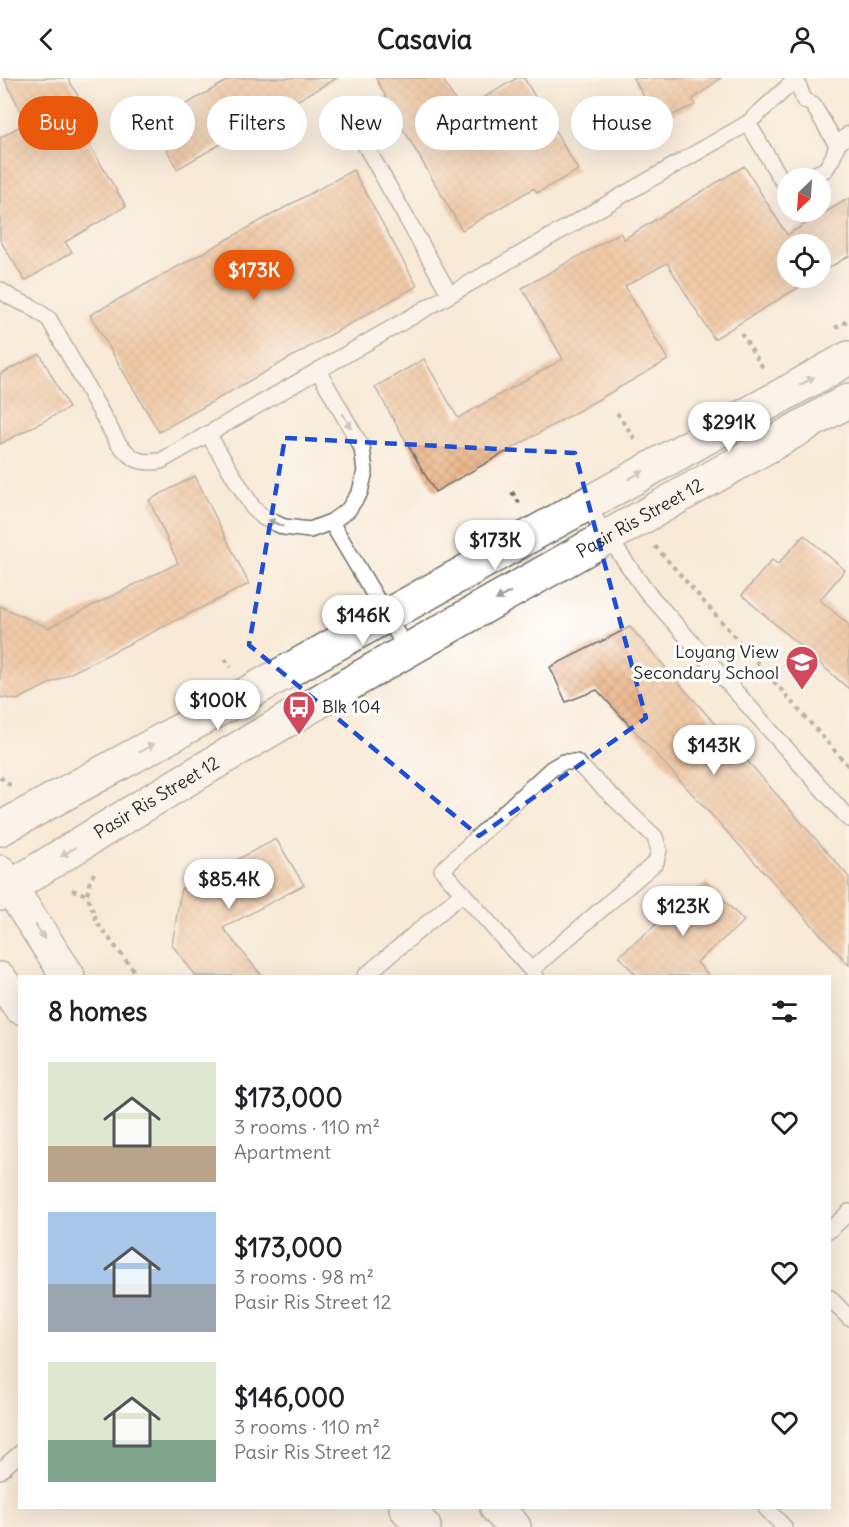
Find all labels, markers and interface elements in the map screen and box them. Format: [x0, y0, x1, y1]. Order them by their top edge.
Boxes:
text: Casavia [377, 22, 472, 56]
icon: back [30, 23, 63, 56]
icon: person [786, 23, 819, 56]
chip: Buy [18, 96, 98, 150]
chip: Rent [110, 96, 195, 150]
chip: Filters [207, 96, 307, 150]
chip: New [319, 96, 403, 150]
chip: Apartment [415, 96, 559, 150]
chip: House [571, 96, 673, 150]
north arrow [777, 168, 831, 222]
map controls [777, 168, 831, 288]
button: locate [777, 234, 831, 288]
pin: $173K [212, 250, 296, 301]
text: $173K [228, 257, 280, 282]
one-way arrow [799, 376, 816, 386]
pin: $291K [687, 402, 771, 453]
text: $291K [702, 409, 756, 434]
one-way arrow [342, 413, 352, 430]
one-way arrow [628, 470, 644, 481]
street label: Pasir Ris Street 12 [572, 473, 707, 563]
one-way arrow [266, 518, 284, 528]
pin: $173K [453, 520, 537, 571]
text: $173K [469, 527, 521, 552]
one-way arrow [495, 591, 511, 602]
pin: $146K [321, 595, 405, 646]
text: $146K [336, 602, 390, 627]
place label: Loyang View Secondary School [633, 640, 779, 684]
school or university icon: Loyang View Secondary School [784, 644, 820, 691]
pin: $100K [176, 680, 260, 731]
text: $100K [189, 687, 247, 712]
bus stop icon: Blk 104 [281, 689, 317, 736]
place label: Blk 104 [322, 695, 381, 718]
pin: $143K [672, 725, 756, 776]
text: $143K [687, 732, 741, 757]
one-way arrow [139, 743, 156, 753]
street label: Pasir Ris Street 12 [90, 751, 223, 844]
one-way arrow [60, 846, 76, 857]
pin: $85.4K [180, 859, 278, 910]
text: $85.4K [198, 866, 260, 891]
pin: $123K [641, 886, 725, 937]
text: $123K [656, 893, 710, 918]
one-way arrow [34, 924, 45, 940]
text: 8 homes [48, 995, 147, 1028]
icon: filters [768, 995, 801, 1028]
text: $173,000 [234, 1081, 343, 1114]
icon: home [96, 1086, 168, 1158]
icon: heart [768, 1106, 801, 1139]
text: 3 rooms · 110 m² [234, 1114, 380, 1139]
text: Apartment [234, 1139, 331, 1164]
text: $173,000 [234, 1231, 343, 1264]
icon: home [96, 1236, 168, 1308]
icon: heart [768, 1256, 801, 1289]
text: 3 rooms · 98 m² [234, 1264, 374, 1289]
text: Pasir Ris Street 12 [234, 1289, 392, 1314]
text: $146,000 [234, 1381, 345, 1414]
icon: home [96, 1386, 168, 1458]
icon: heart [768, 1406, 801, 1439]
text: 3 rooms · 110 m² [234, 1414, 380, 1439]
text: Pasir Ris Street 12 [234, 1439, 392, 1464]

